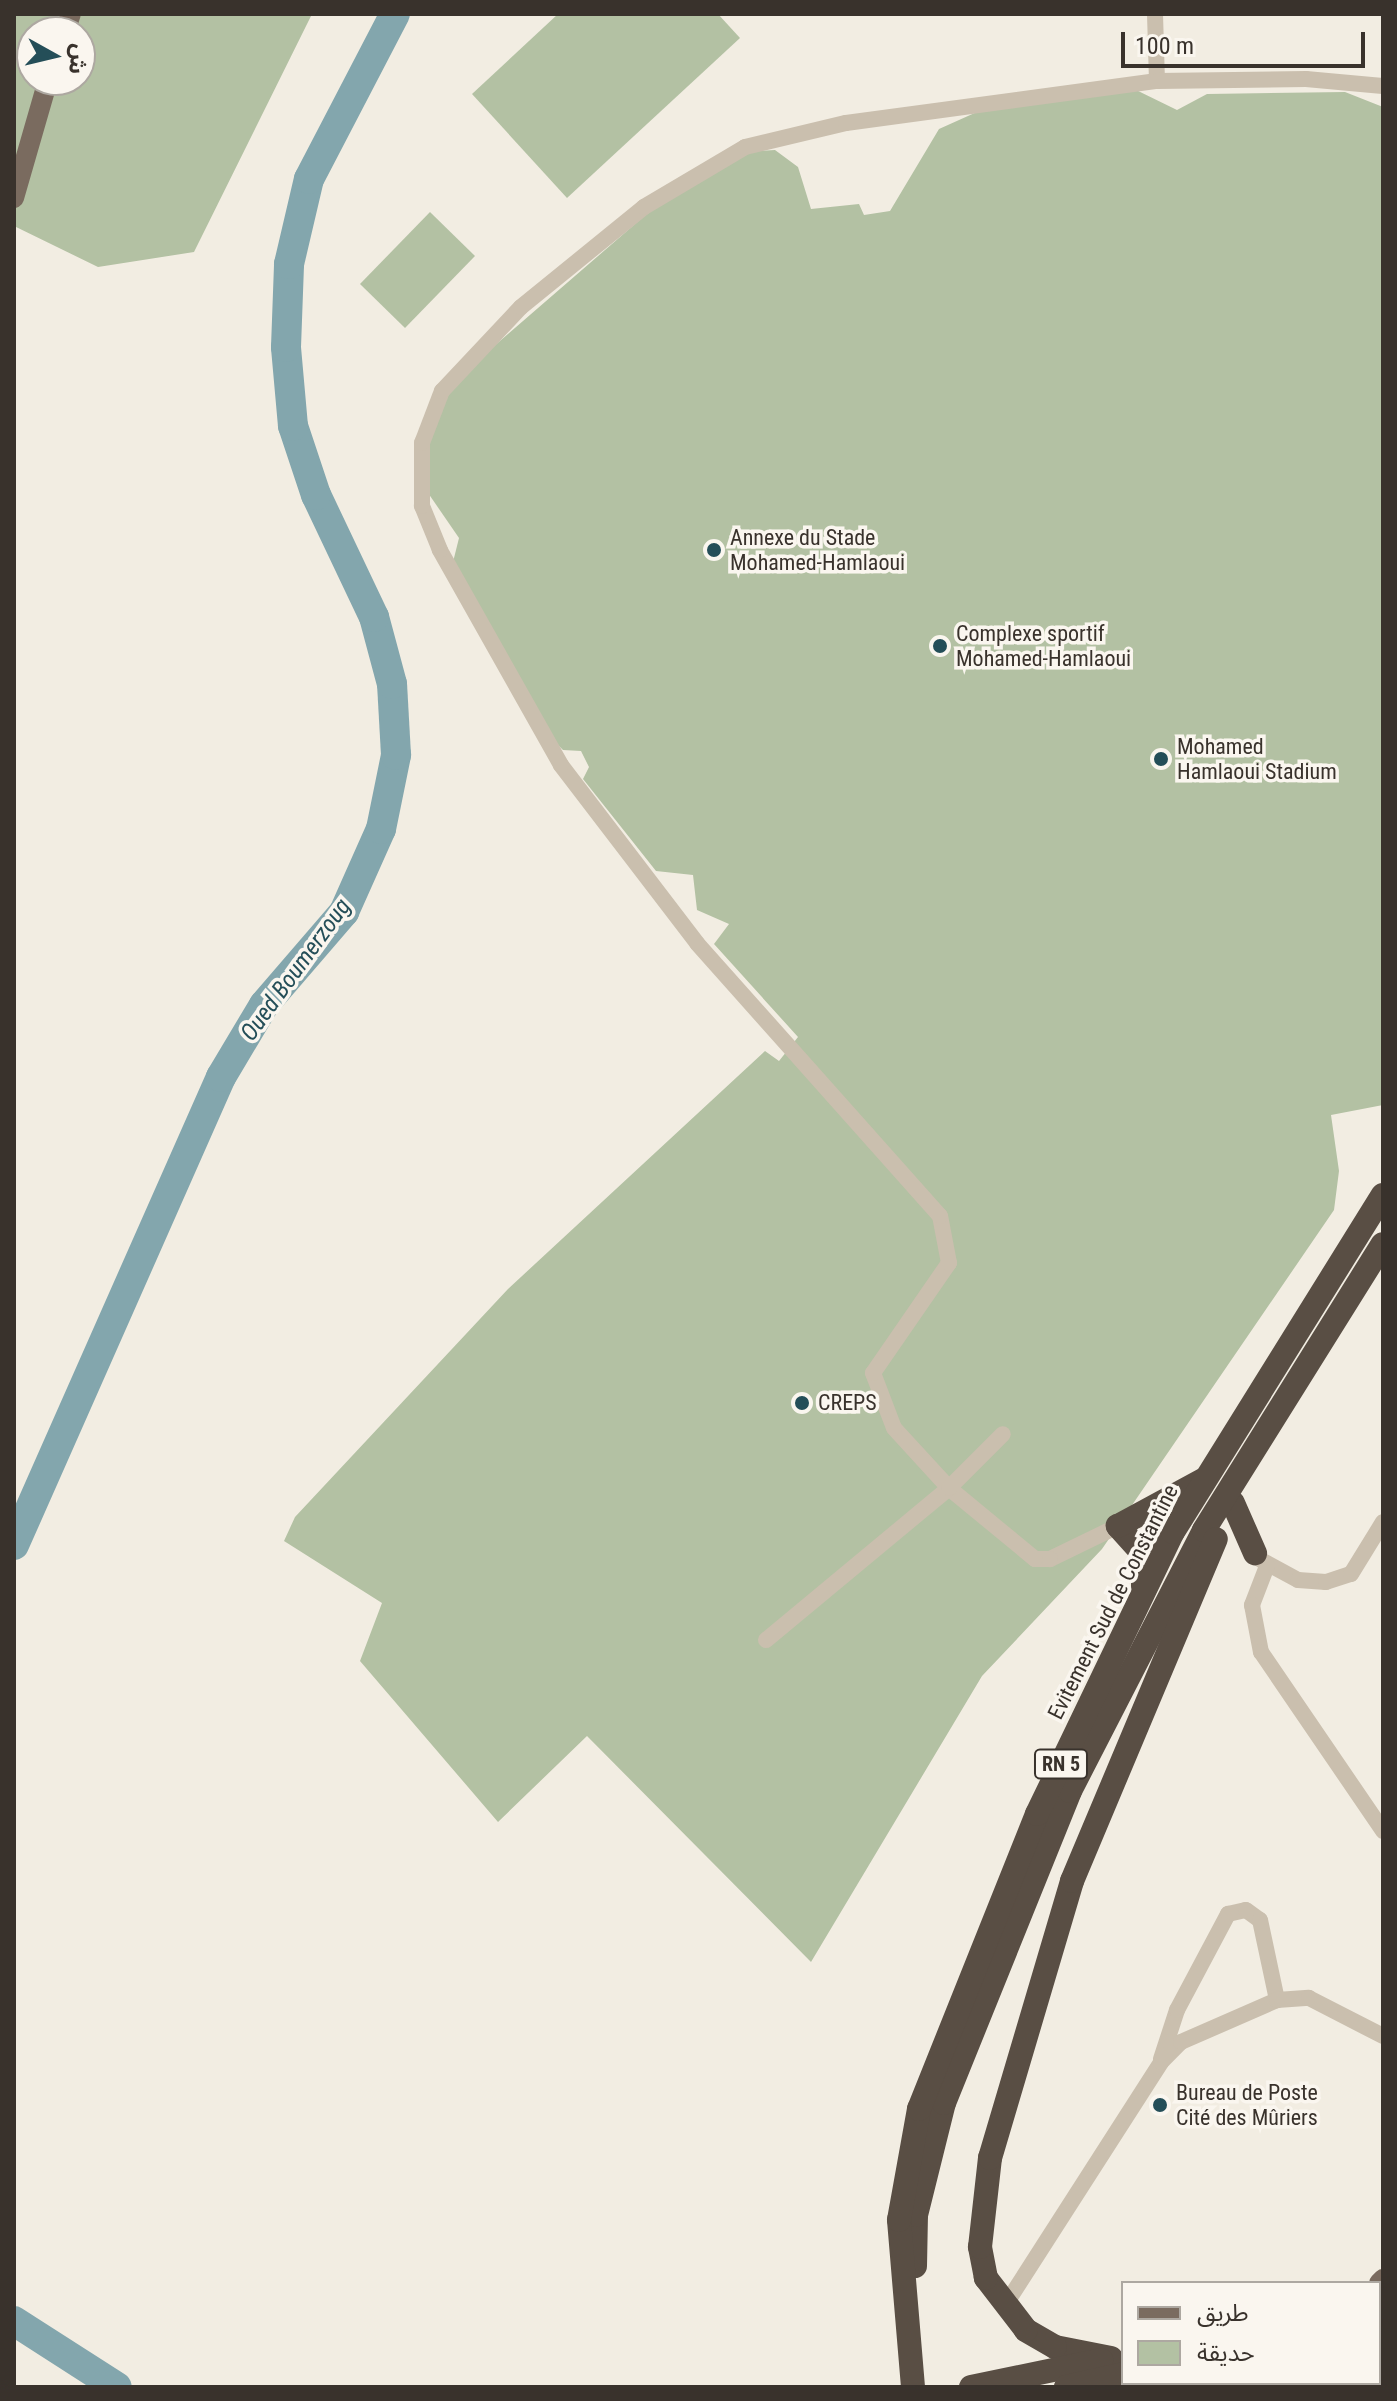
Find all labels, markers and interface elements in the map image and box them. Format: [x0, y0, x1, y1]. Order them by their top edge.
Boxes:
north arrow [16, 16, 96, 96]
scale bar [1125, 16, 1369, 66]
text: 100 m [1135, 32, 1194, 60]
text: ش [64, 42, 93, 76]
place label: Annexe du Stade Mohamed-Hamlaoui [730, 524, 905, 576]
marker: Annexe du Stade Mohamed-Hamlaoui [705, 541, 723, 559]
place label: Complexe sportif Mohamed-Hamlaoui [956, 620, 1131, 672]
marker: Complexe sportif Mohamed-Hamlaoui [931, 637, 949, 655]
place label: Mohamed Hamlaoui Stadium [1177, 733, 1337, 784]
marker: Mohamed Hamlaoui Stadium [1152, 750, 1170, 768]
water label: Oued Boumerzoug [235, 893, 357, 1047]
place label: CREPS [818, 1390, 877, 1416]
marker: CREPS [793, 1394, 811, 1412]
street label: Evitement Sud de Constantine [1042, 1480, 1184, 1724]
road number: RN 5 [1033, 1748, 1089, 1780]
place label: Bureau de Poste Cité des Mûriers [1176, 2079, 1318, 2130]
marker: Bureau de Poste Cité des Mûriers [1151, 2096, 1169, 2114]
legend [1121, 2281, 1381, 2385]
text: طريق [1197, 2299, 1249, 2327]
text: حديقة [1197, 2339, 1255, 2367]

